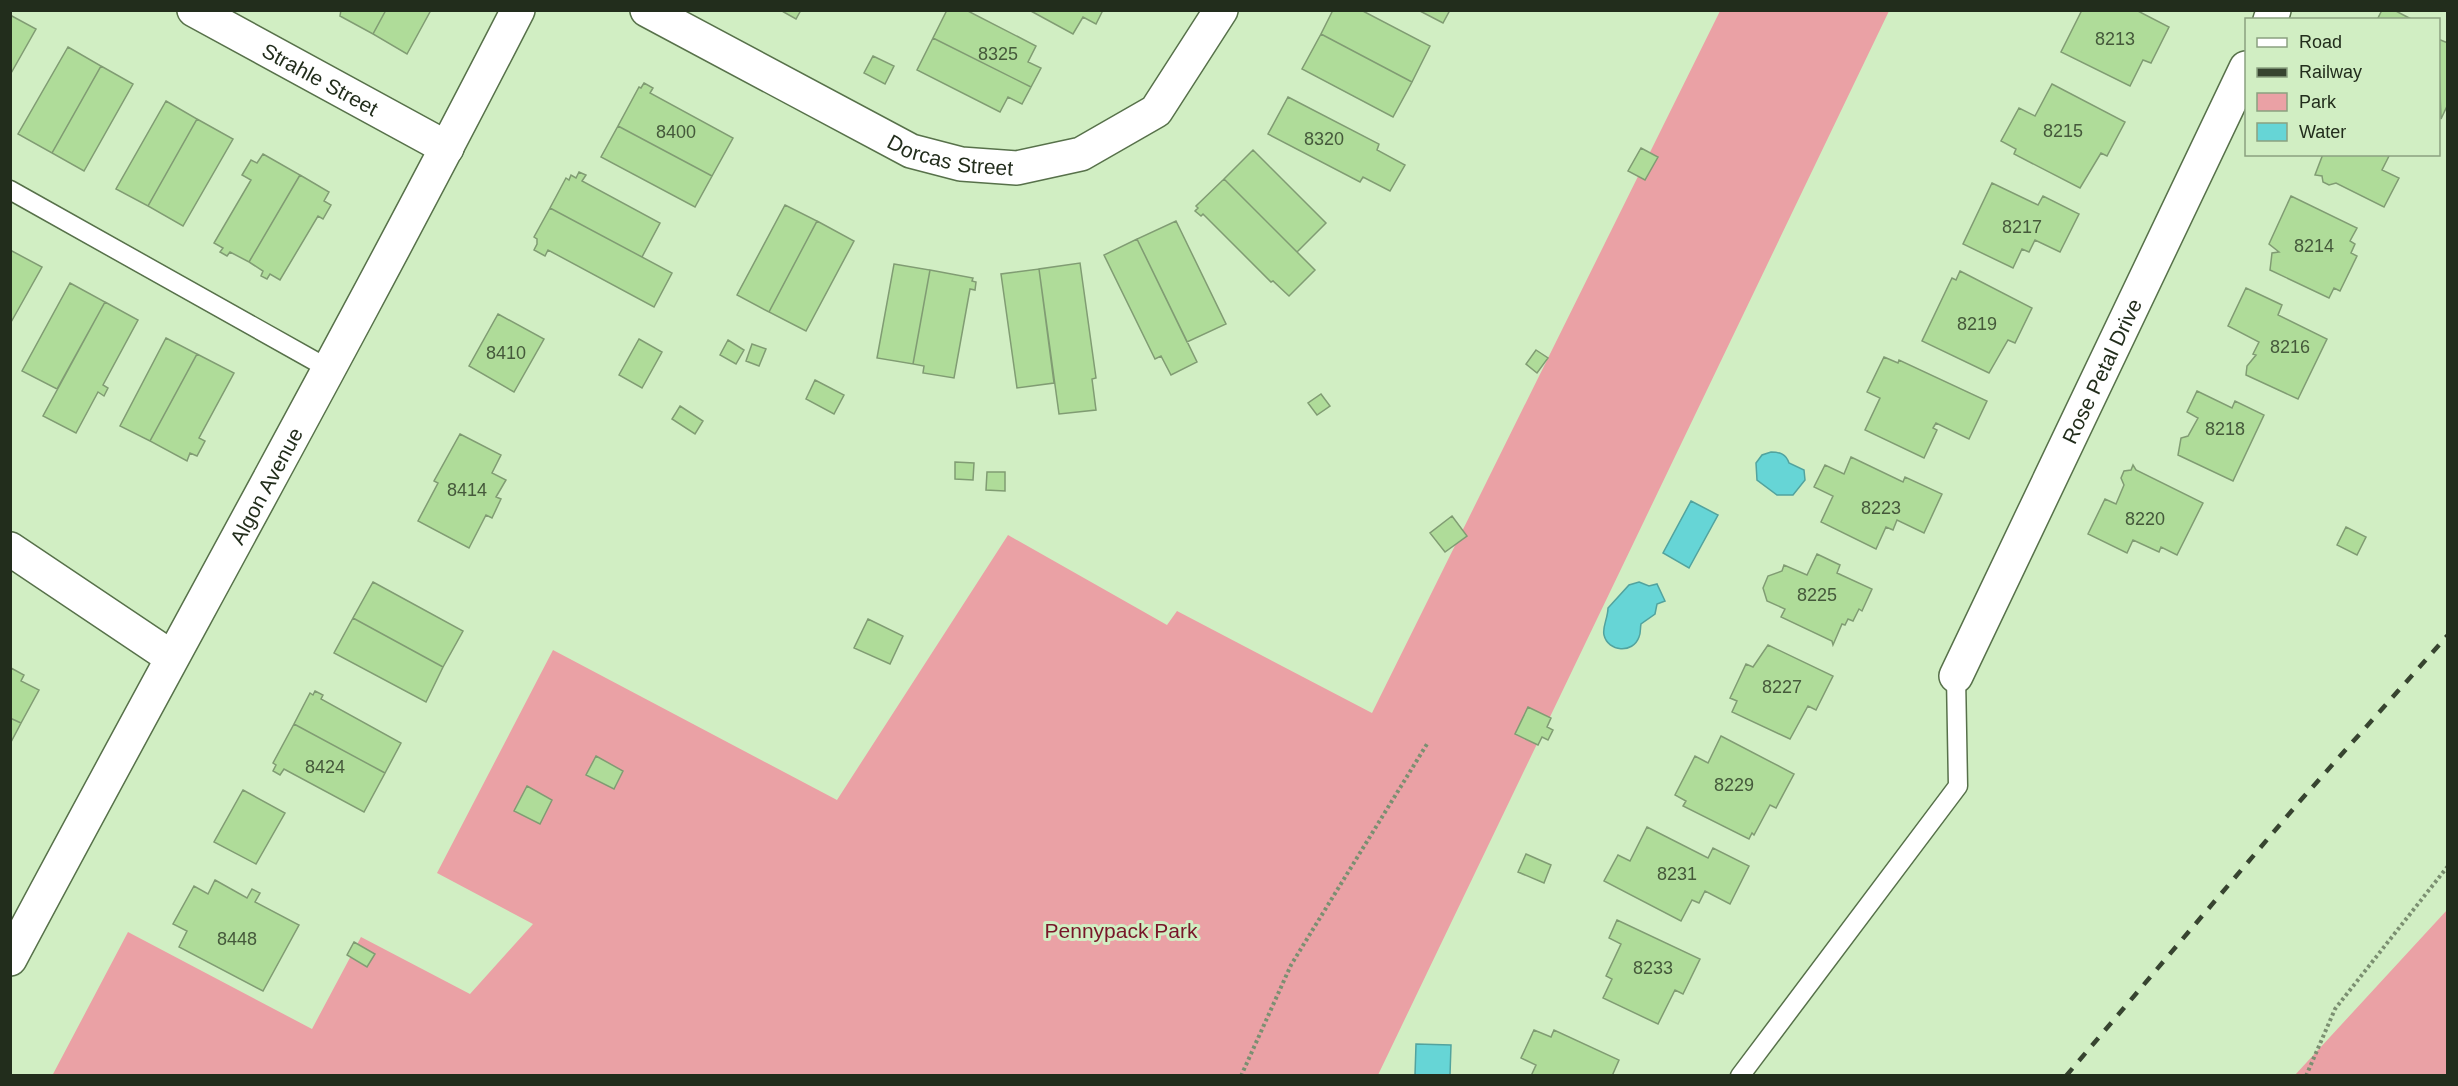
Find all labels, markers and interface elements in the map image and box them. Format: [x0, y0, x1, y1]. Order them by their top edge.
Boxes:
legend [2245, 18, 2440, 156]
house number: 8213 [2095, 29, 2135, 49]
text: Road [2299, 32, 2342, 52]
street label: Strahle Street [258, 38, 382, 120]
house number: 8325 [978, 44, 1018, 64]
text: Railway [2299, 62, 2362, 82]
text: Park [2299, 92, 2337, 112]
house number: 8215 [2043, 121, 2083, 141]
house number: 8400 [656, 122, 696, 142]
text: Water [2299, 122, 2346, 142]
street label: Dorcas Street [884, 129, 1014, 179]
house number: 8320 [1304, 129, 1344, 149]
house number: 8217 [2002, 217, 2042, 237]
house number: 8214 [2294, 236, 2334, 256]
street label: Rose Petal Drive [2057, 295, 2146, 447]
house number: 8219 [1957, 314, 1997, 334]
house number: 8216 [2270, 337, 2310, 357]
house number: 8410 [486, 343, 526, 363]
house number: 8218 [2205, 419, 2245, 439]
street label: Algon Avenue [225, 423, 307, 548]
house number: 8414 [447, 480, 487, 500]
house number: 8223 [1861, 498, 1901, 518]
house number: 8220 [2125, 509, 2165, 529]
house number: 8225 [1797, 585, 1837, 605]
house number: 8227 [1762, 677, 1802, 697]
house number: 8424 [305, 757, 345, 777]
house number: 8229 [1714, 775, 1754, 795]
house number: 8231 [1657, 864, 1697, 884]
park label: Pennypack Park [1045, 919, 1198, 942]
house number: 8448 [217, 929, 257, 949]
house number: 8233 [1633, 958, 1673, 978]

